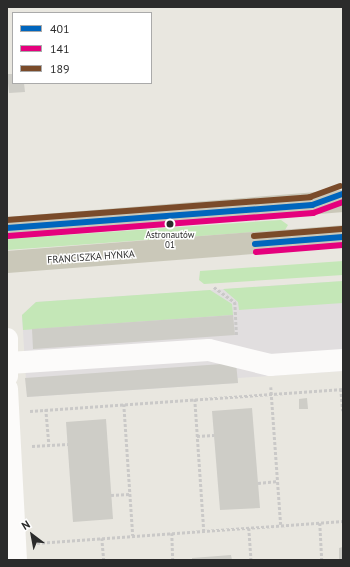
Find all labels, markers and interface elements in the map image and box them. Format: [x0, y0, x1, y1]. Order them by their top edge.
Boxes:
legend [12, 12, 152, 84]
text: 401 [50, 21, 70, 36]
text: 141 [50, 41, 70, 56]
text: 189 [50, 61, 70, 76]
marker: Astronautów 01 [165, 219, 175, 229]
place label: Astronautów 01 [146, 230, 194, 251]
street label: FRANCISZKA HYNKA [47, 248, 135, 266]
north arrow [12, 515, 52, 555]
text: N [19, 517, 32, 533]

